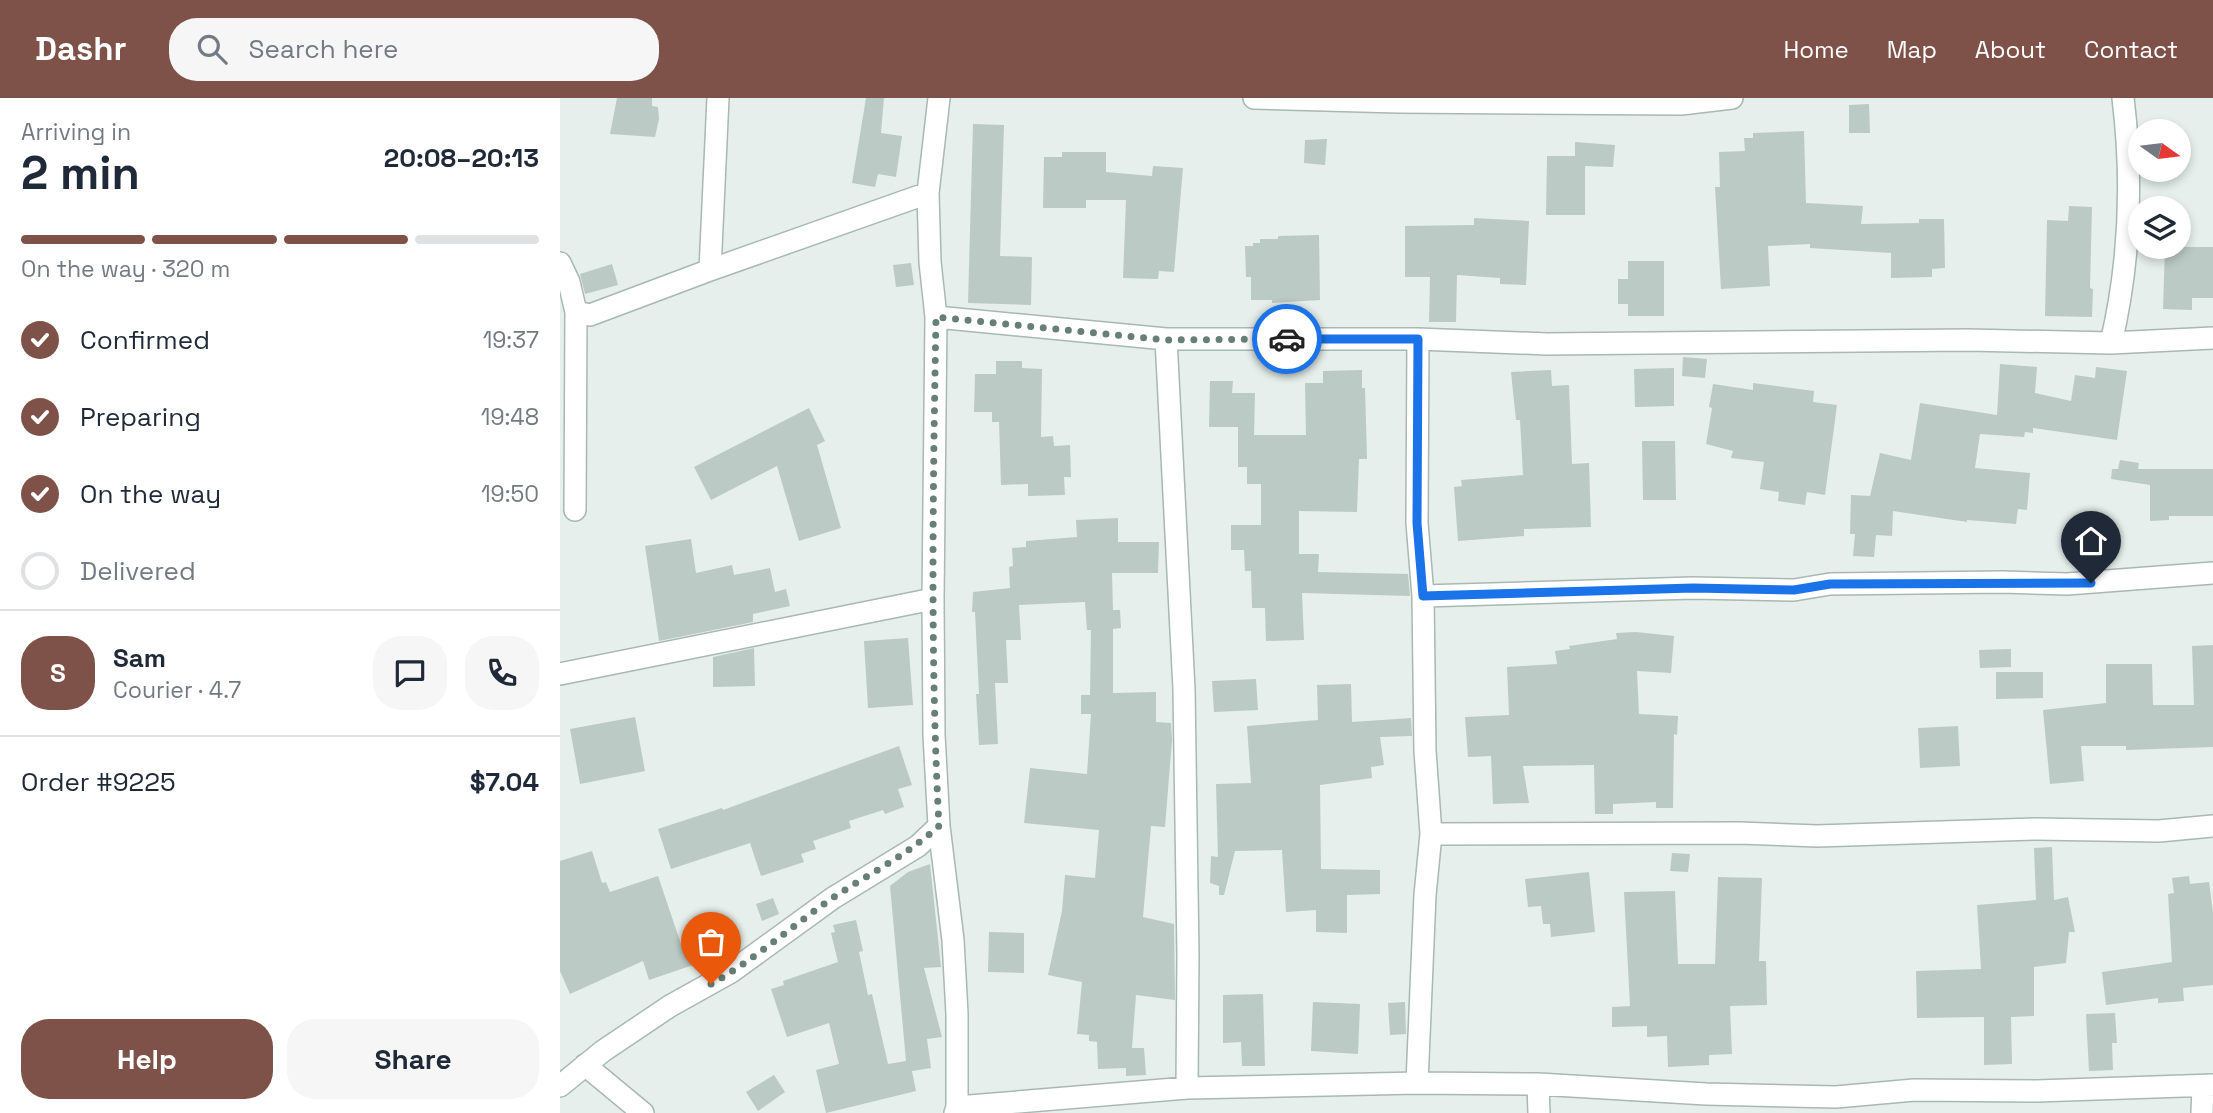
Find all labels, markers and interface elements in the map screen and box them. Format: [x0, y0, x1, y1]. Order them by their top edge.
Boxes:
search box [169, 18, 659, 81]
text: Dashr [35, 28, 127, 70]
icon: search [193, 30, 231, 68]
text: Search here [249, 32, 398, 66]
text: Home [1783, 34, 1849, 65]
text: Map [1887, 34, 1937, 65]
text: About [1975, 34, 2046, 65]
text: Contact [2084, 34, 2178, 65]
text: Arriving in [21, 117, 131, 147]
north arrow [2128, 119, 2191, 182]
map controls [2128, 119, 2191, 259]
text: 20:08–20:13 [384, 141, 539, 175]
text: 2 min [21, 144, 140, 202]
button: layers [2128, 196, 2191, 259]
text: On the way · 320 m [21, 254, 230, 284]
courier [1252, 304, 1322, 374]
icon: car [1268, 320, 1306, 358]
icon: check [21, 321, 59, 359]
text: Confirmed [80, 323, 210, 357]
text: 19:37 [483, 325, 539, 355]
icon: check [21, 398, 59, 436]
text: Preparing [80, 400, 201, 434]
text: 19:48 [481, 402, 539, 432]
icon: check [21, 475, 59, 513]
text: On the way [80, 477, 221, 511]
text: 19:50 [481, 479, 539, 509]
pin [2061, 511, 2121, 583]
icon: home [2072, 522, 2110, 560]
text: Delivered [80, 554, 196, 588]
button: chat [373, 636, 447, 710]
button: phone [465, 636, 539, 710]
text: Sam [113, 641, 166, 675]
text: S [50, 656, 66, 690]
text: Courier · 4.7 [113, 675, 241, 705]
text: Order #9225 [21, 765, 176, 799]
text: $7.04 [470, 765, 539, 799]
pin [681, 912, 741, 984]
icon: bag [692, 923, 730, 961]
button: Help [21, 1019, 273, 1099]
button: Share [287, 1019, 539, 1099]

